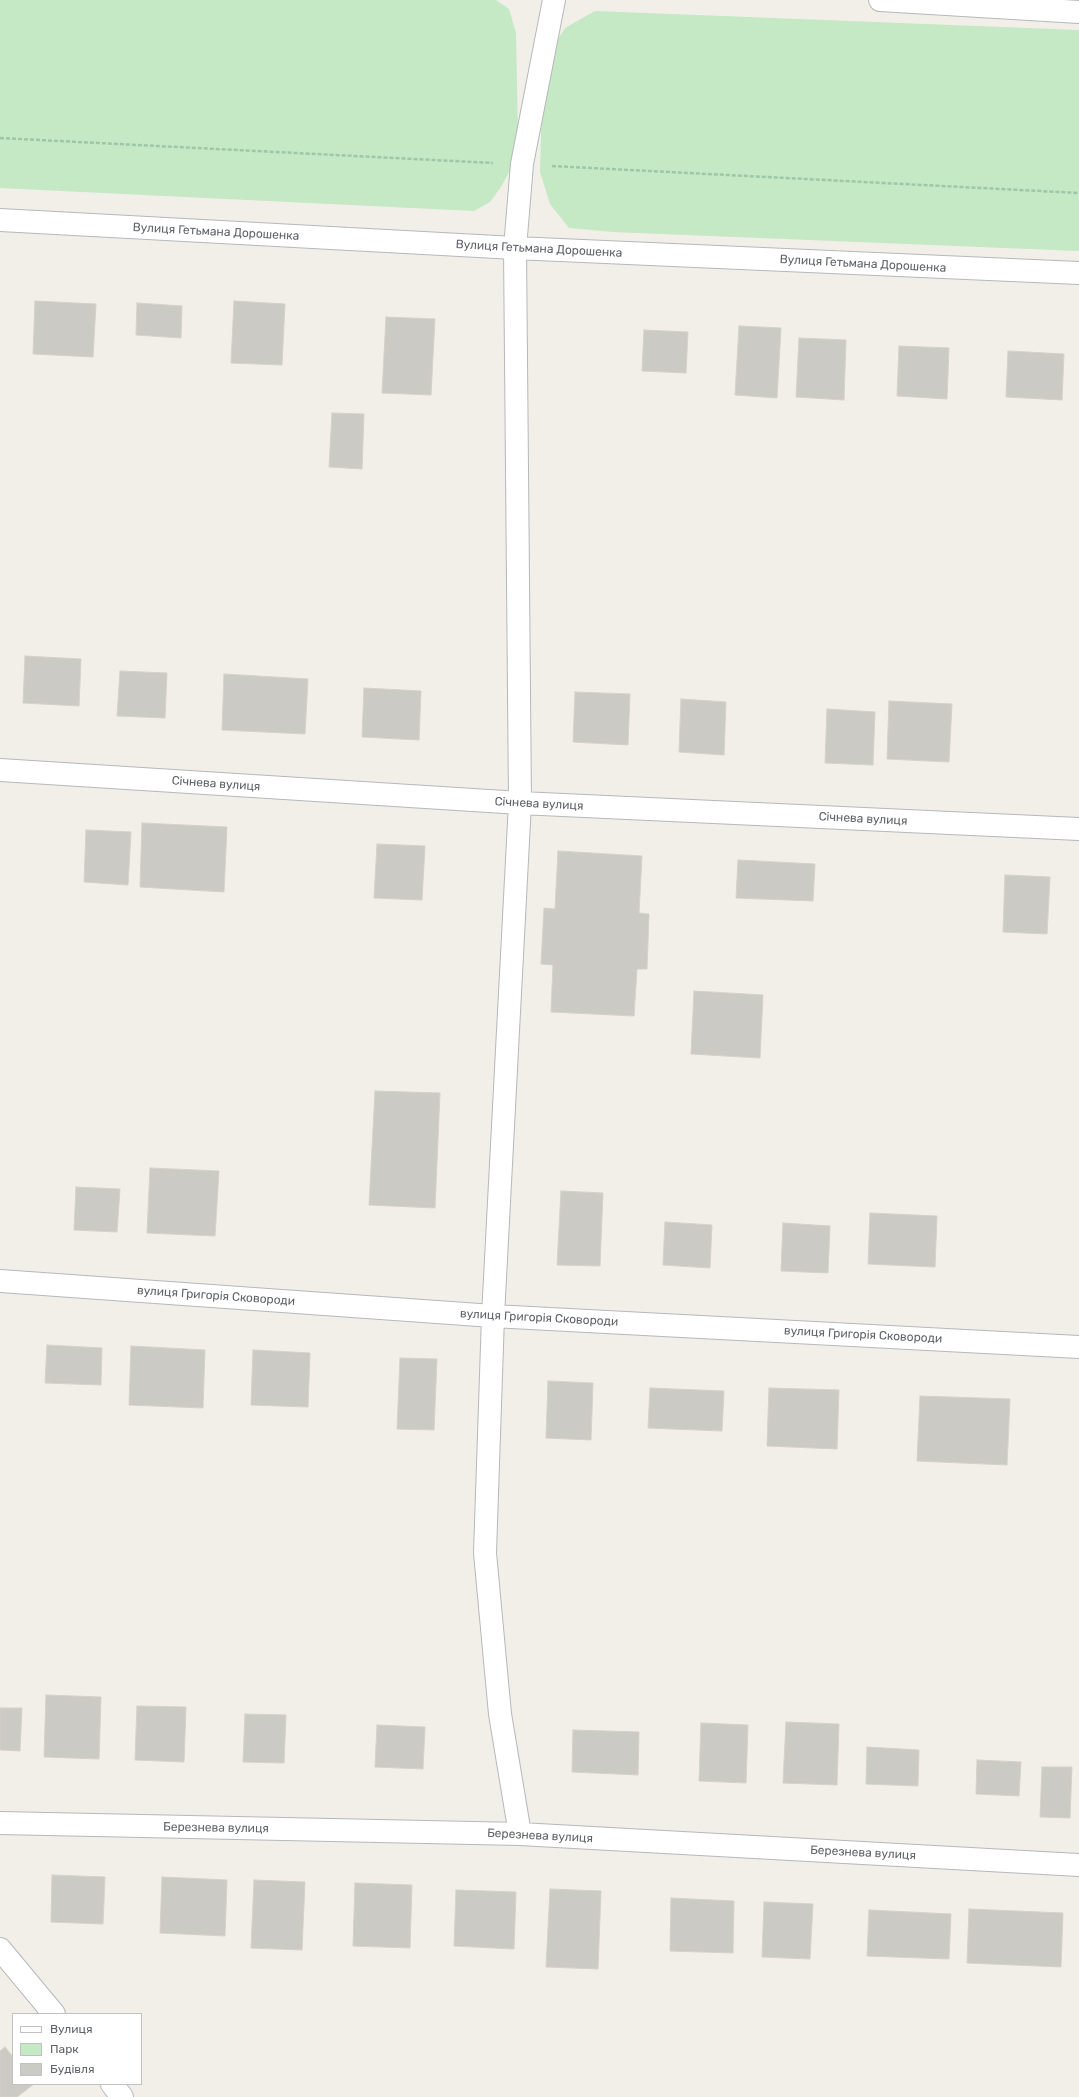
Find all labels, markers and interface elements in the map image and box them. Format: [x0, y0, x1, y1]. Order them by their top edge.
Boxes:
street label: Вулиця Гетьмана Дорошенка [132, 220, 300, 244]
street label: Вулиця Гетьмана Дорошенка [455, 237, 623, 261]
street label: Вулиця Гетьмана Дорошенка [779, 252, 947, 276]
street label: Січнева вулиця [171, 774, 261, 794]
street label: Січнева вулиця [494, 794, 584, 814]
street label: Січнева вулиця [818, 809, 908, 829]
street label: вулиця Григорія Сковороди [136, 1283, 296, 1309]
street label: вулиця Григорія Сковороди [459, 1307, 619, 1329]
street label: вулиця Григорія Сковороди [783, 1324, 943, 1346]
street label: Березнева вулиця [163, 1820, 269, 1836]
street label: Березнева вулиця [487, 1826, 593, 1846]
street label: Березнева вулиця [810, 1843, 916, 1863]
legend [12, 2013, 142, 2085]
text: Вулиця [50, 2022, 92, 2036]
text: Парк [50, 2042, 79, 2056]
text: Будівля [50, 2062, 95, 2076]

